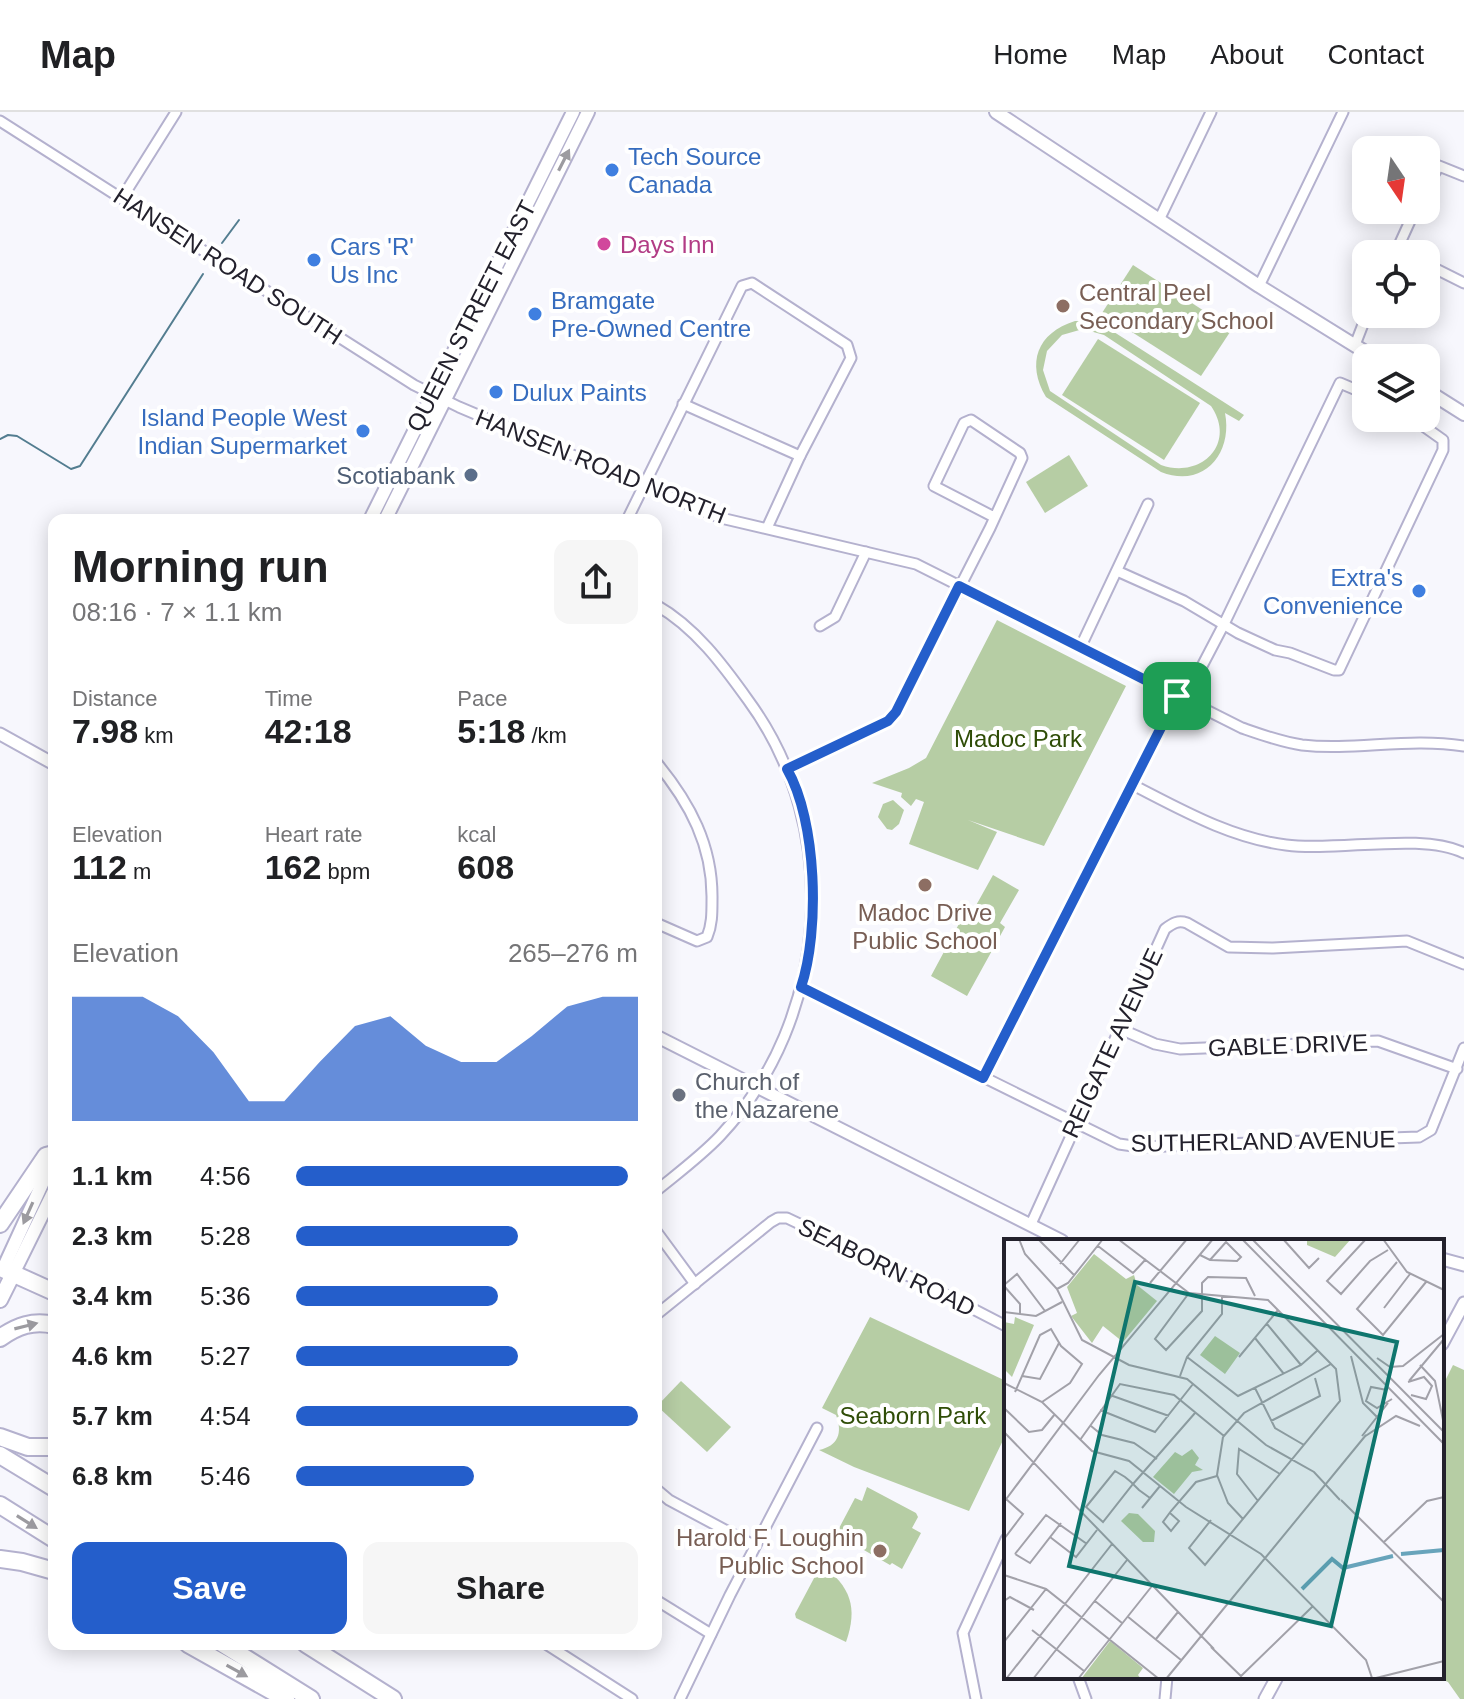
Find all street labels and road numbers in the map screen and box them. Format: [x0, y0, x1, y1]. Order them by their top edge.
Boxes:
street label: HANSEN ROAD SOUTH [109, 182, 347, 350]
street label: QUEEN STREET EAST [401, 196, 541, 436]
street label: HANSEN ROAD NORTH [472, 403, 730, 529]
street label: REIGATE AVENUE [1056, 944, 1168, 1142]
street label: GABLE DRIVE [1208, 1029, 1368, 1061]
street label: SUTHERLAND AVENUE [1130, 1125, 1396, 1157]
street label: SEABORN ROAD [794, 1212, 980, 1322]

